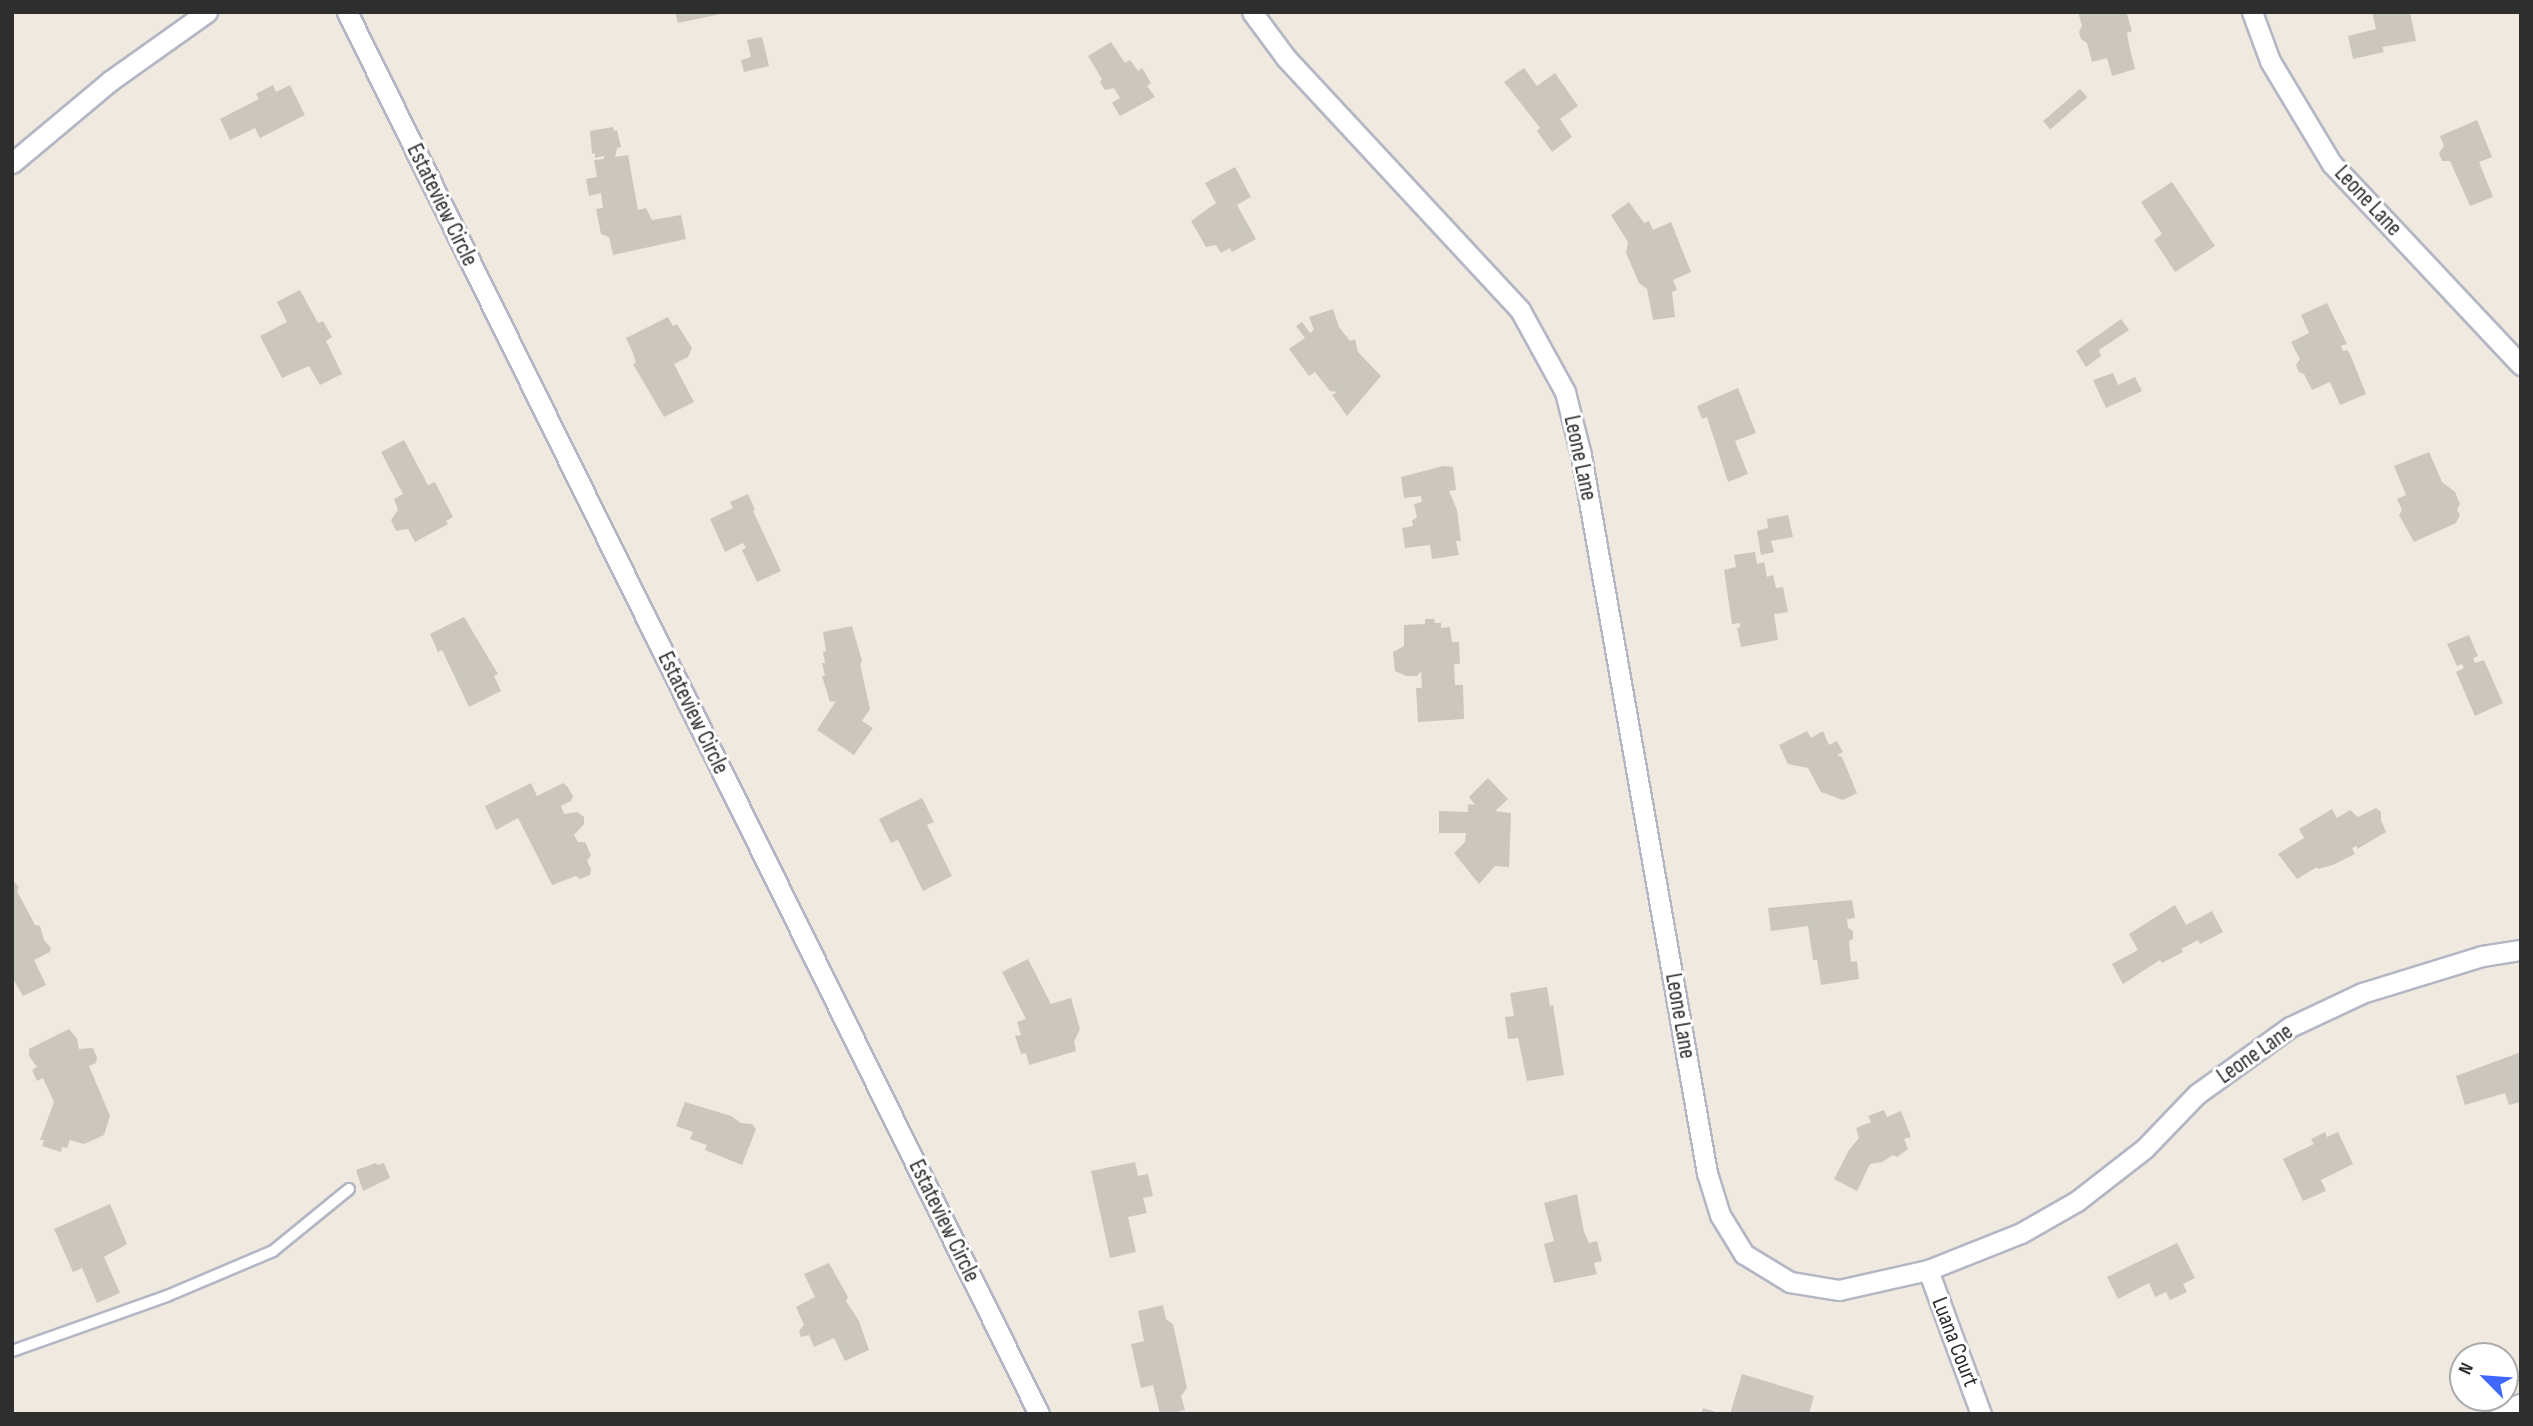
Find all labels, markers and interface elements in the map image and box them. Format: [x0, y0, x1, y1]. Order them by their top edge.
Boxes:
street label: Estateview Circle [401, 139, 483, 271]
street label: Leone Lane [2328, 160, 2408, 242]
street label: Leone Lane [1558, 413, 1602, 503]
street label: Estateview Circle [652, 647, 734, 779]
street label: Leone Lane [1659, 971, 1701, 1061]
street label: Leone Lane [2212, 1018, 2298, 1090]
street label: Estateview Circle [903, 1155, 985, 1287]
street label: Luana Court [1925, 1293, 1985, 1391]
north arrow [2449, 1342, 2519, 1412]
text: N [2454, 1359, 2479, 1378]

